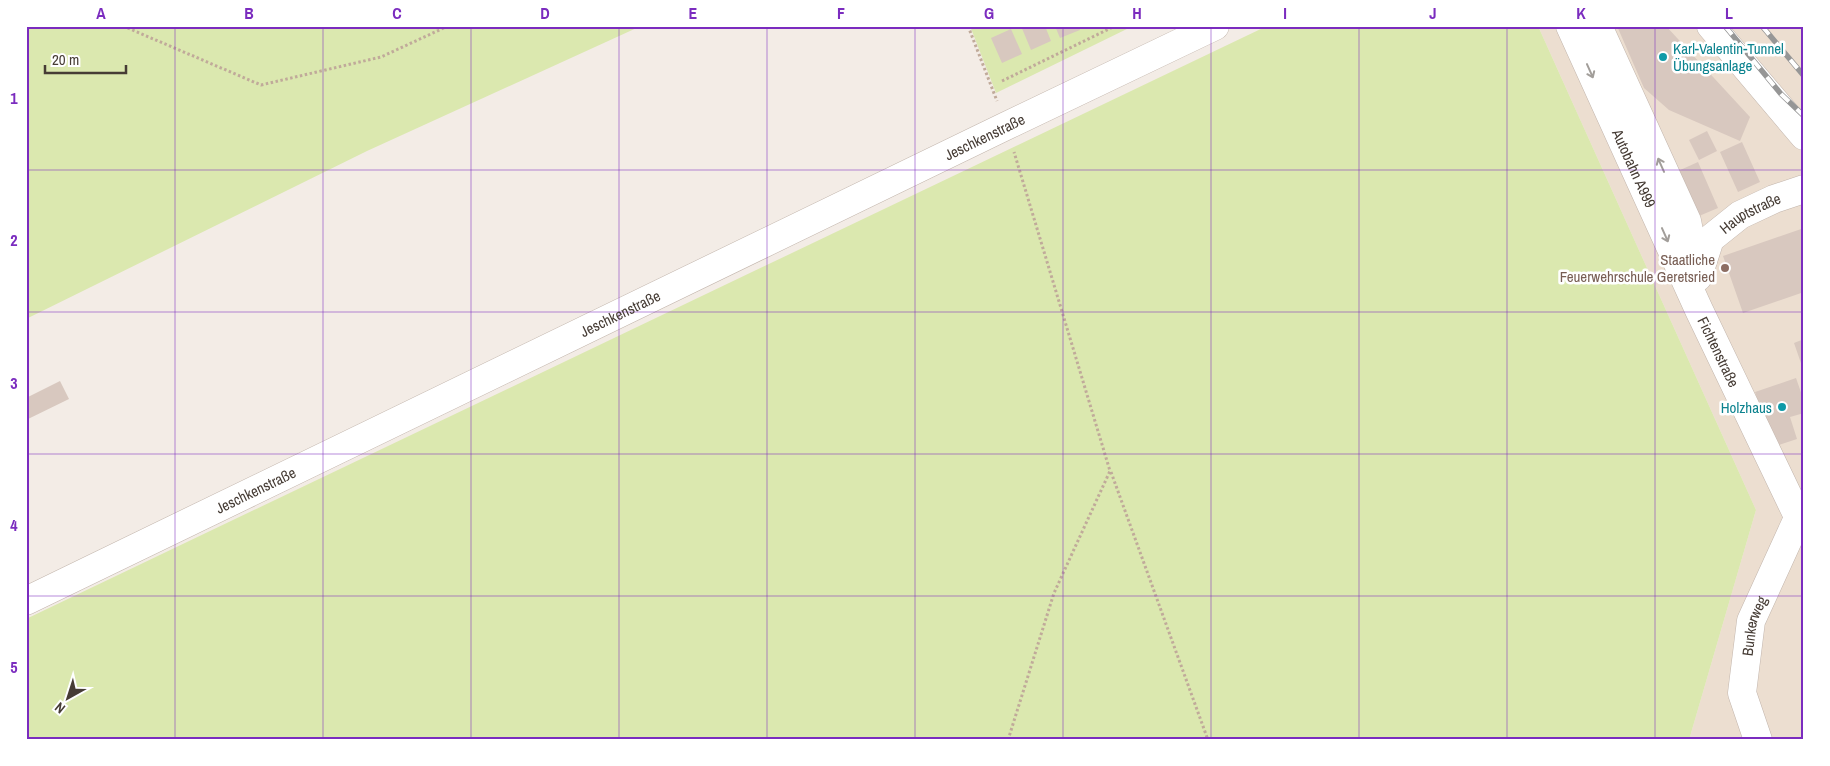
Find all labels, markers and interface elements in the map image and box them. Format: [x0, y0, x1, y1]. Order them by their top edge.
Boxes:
text: A [96, 2, 106, 24]
text: B [244, 2, 254, 24]
text: C [392, 2, 402, 24]
text: D [540, 2, 550, 24]
text: E [689, 2, 698, 24]
text: F [837, 2, 845, 24]
text: G [984, 2, 994, 24]
text: H [1132, 2, 1142, 24]
text: I [1283, 2, 1287, 24]
text: J [1429, 2, 1437, 24]
text: K [1576, 2, 1586, 24]
text: L [1725, 2, 1733, 24]
place label: Karl-Valentin-Tunnel Übungsanlage [1673, 38, 1784, 76]
scale bar [45, 42, 126, 74]
text: 20 m [52, 49, 79, 70]
marker: Karl-Valentin-Tunnel Übungsanlage [1657, 51, 1669, 63]
one-way arrow [1586, 63, 1596, 78]
text: 1 [10, 87, 18, 109]
street label: Jeschkenstraße [941, 108, 1028, 165]
street label: Autobahn A999 [1607, 124, 1662, 211]
one-way arrow [1656, 158, 1665, 173]
street label: Hauptstraße [1715, 187, 1783, 238]
one-way arrow [1660, 227, 1670, 242]
text: 2 [10, 229, 18, 251]
place label: Staatliche Feuerwehrschule Geretsried [1560, 249, 1715, 287]
marker: Staatliche Feuerwehrschule Geretsried [1719, 262, 1731, 274]
street label: Jeschkenstraße [576, 285, 664, 342]
street label: Fichtenstraße [1693, 313, 1745, 390]
text: 3 [10, 372, 18, 394]
place label: Holzhaus [1721, 397, 1772, 418]
marker: Holzhaus [1776, 401, 1788, 413]
street label: Jeschkenstraße [212, 461, 299, 518]
text: 4 [10, 514, 18, 536]
street label: Bunkerweg [1736, 592, 1772, 657]
text: 5 [10, 656, 18, 678]
north arrow [42, 674, 92, 724]
text: N [51, 698, 69, 718]

